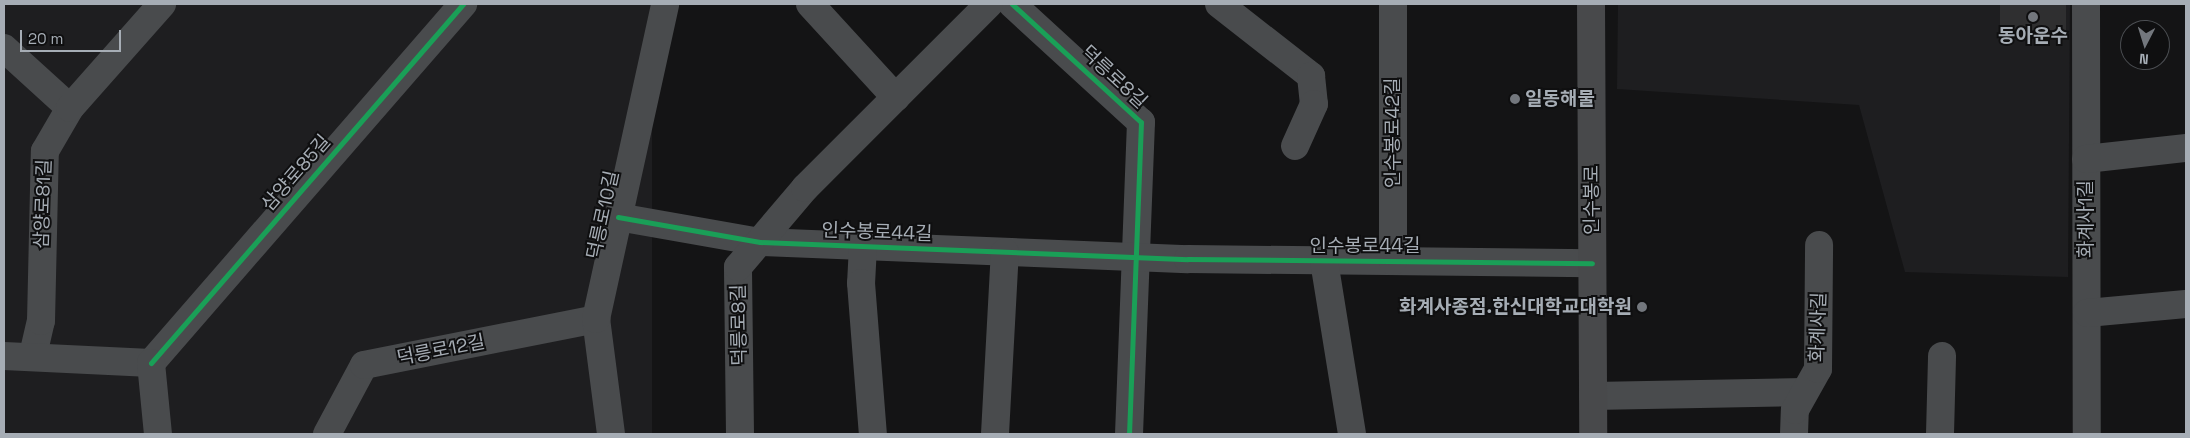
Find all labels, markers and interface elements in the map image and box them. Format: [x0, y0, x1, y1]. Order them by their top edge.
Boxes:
marker: 동아운수 [2027, 11, 2039, 23]
scale bar [22, 20, 124, 52]
north arrow [2120, 20, 2170, 70]
place label: 동아운수 [1998, 25, 2068, 47]
text: 20 m [28, 29, 63, 48]
street label: 덕릉로8길 [1076, 41, 1152, 113]
text: N [2138, 50, 2149, 68]
street label: 인수봉로42길 [1382, 78, 1404, 188]
place label: 일동해물 [1525, 88, 1595, 110]
marker: 일동해물 [1509, 93, 1521, 105]
street label: 삼양로85길 [257, 130, 335, 216]
street label: 삼양로81길 [30, 159, 56, 249]
street label: 인수봉로 [1581, 165, 1603, 235]
street label: 덕릉로10길 [582, 169, 624, 261]
street label: 화계사1길 [2075, 180, 2097, 258]
street label: 인수봉로44길 [821, 219, 933, 245]
street label: 인수봉로44길 [1309, 235, 1421, 257]
street label: 덕릉로8길 [727, 284, 751, 366]
street label: 화계사길 [1805, 292, 1831, 362]
place label: 화계사종점.한신대학교대학원 [1399, 296, 1632, 318]
marker: 화계사종점.한신대학교대학원 [1636, 301, 1648, 313]
street label: 덕릉로12길 [395, 330, 487, 370]

